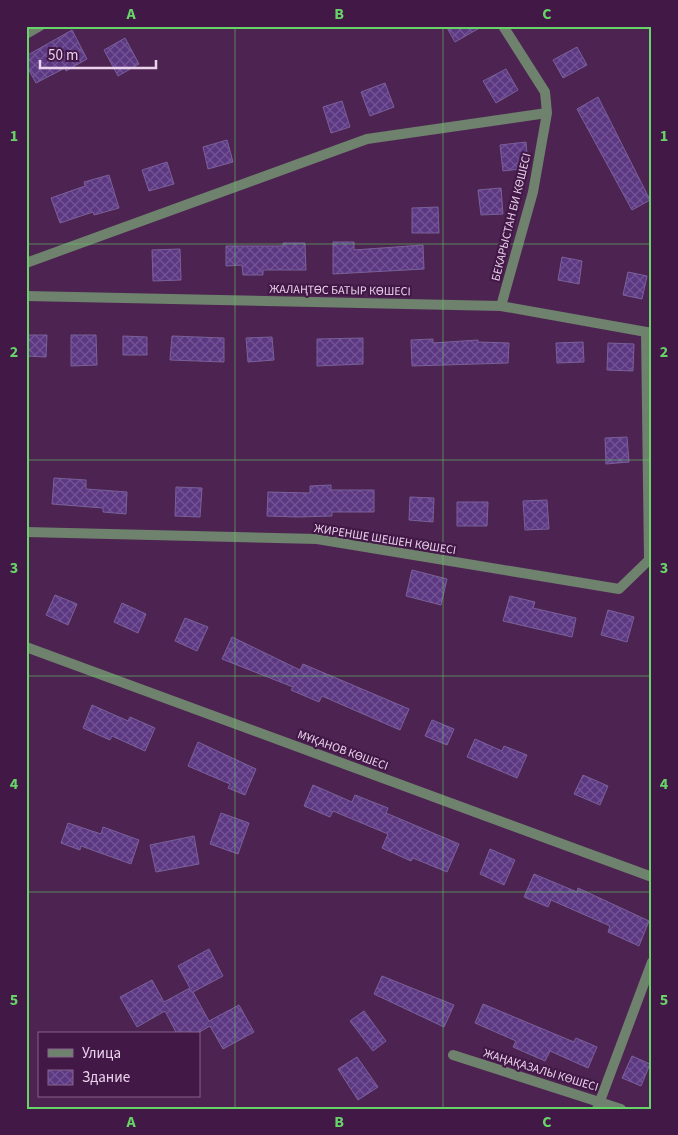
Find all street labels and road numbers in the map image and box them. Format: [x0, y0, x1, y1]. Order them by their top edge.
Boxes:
street label: БЕКАРЫСТАН БИ КӨШЕСІ [487, 151, 536, 283]
street label: ЖАЛАҢТӨС БАТЫР КӨШЕСІ [269, 281, 411, 300]
street label: ЖИРЕНШЕ ШЕШЕН КӨШЕСІ [313, 520, 457, 559]
street label: МҰҚАНОВ КӨШЕСІ [295, 726, 391, 775]
street label: ЖАҢАҚАЗАЛЫ КӨШЕСІ [481, 1045, 600, 1096]

